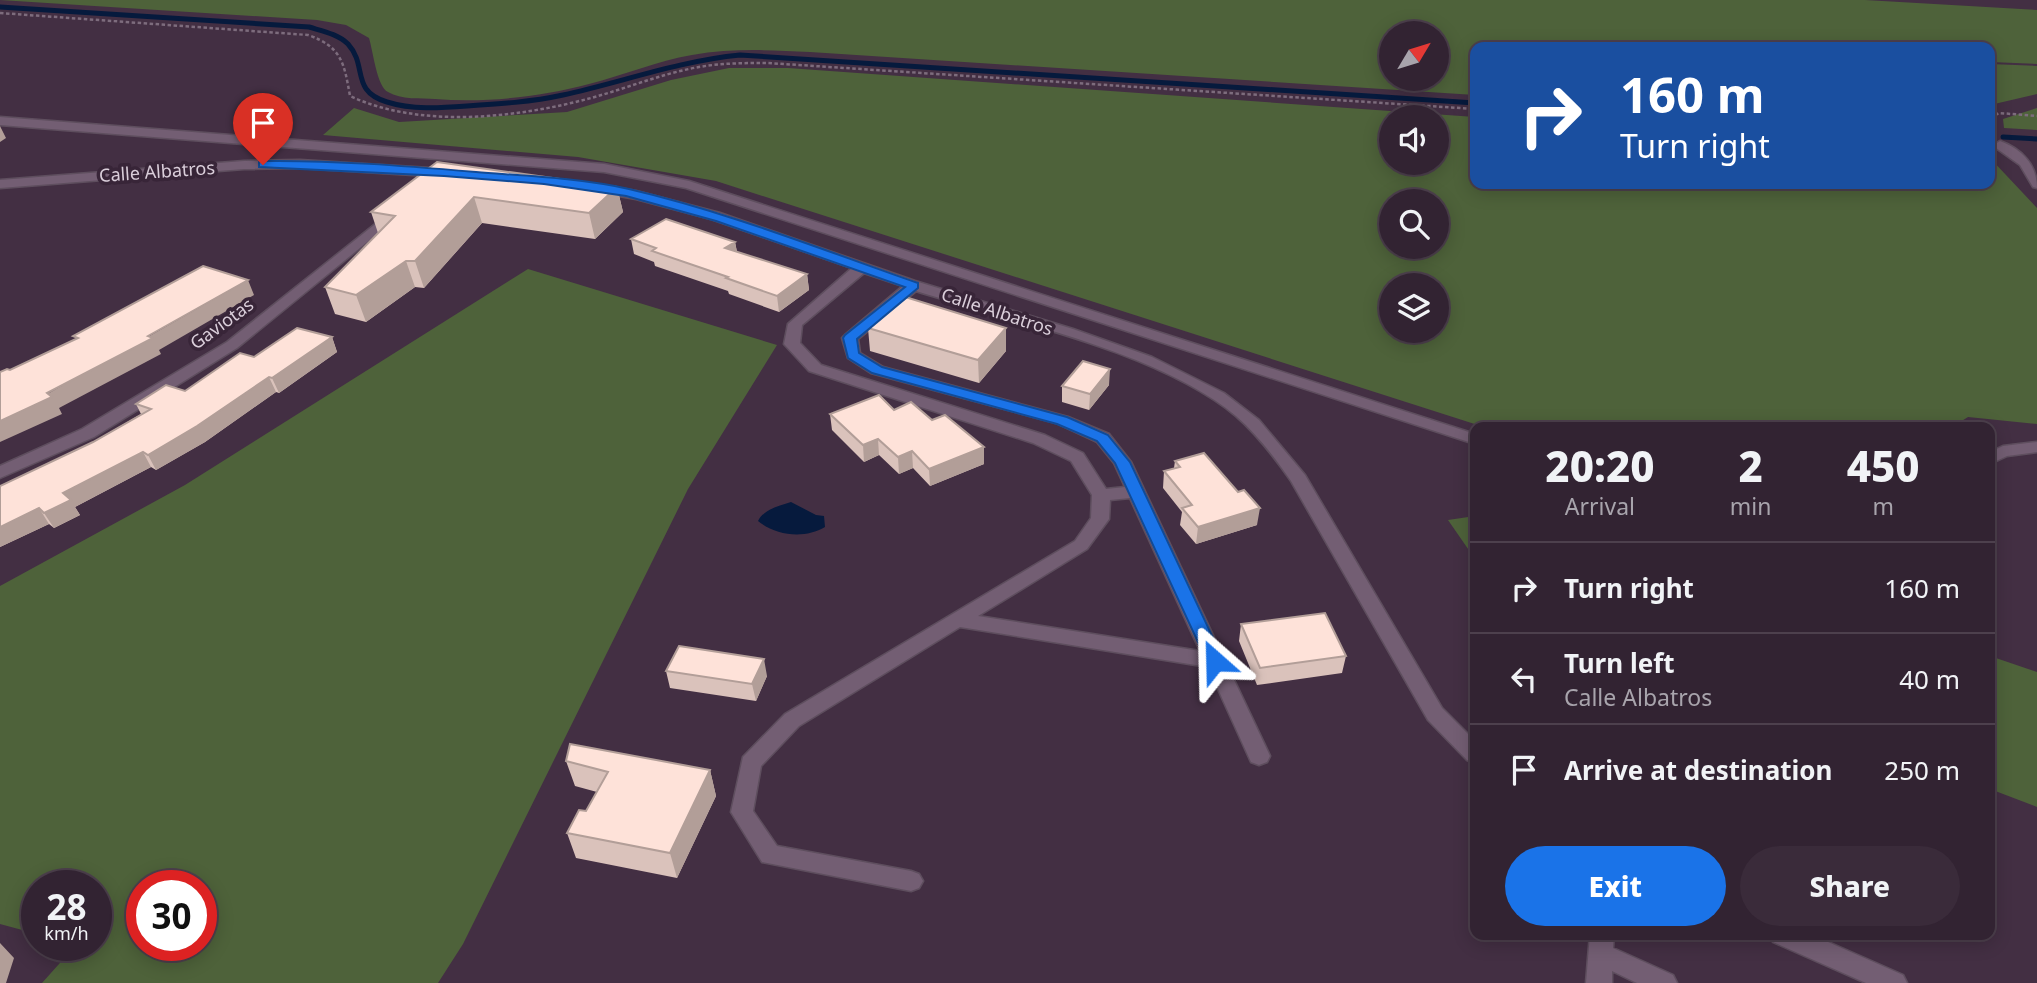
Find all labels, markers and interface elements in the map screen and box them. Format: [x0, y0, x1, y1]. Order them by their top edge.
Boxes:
north arrow [1379, 21, 1449, 91]
map controls [1379, 21, 1449, 343]
text: 160 m [1620, 61, 1765, 127]
icon: right [1505, 70, 1596, 161]
pin [233, 93, 293, 165]
icon: arrive [244, 104, 282, 142]
button: sound [1379, 105, 1449, 175]
text: Turn right [1620, 124, 1770, 167]
street label: Calle Albatros [98, 155, 216, 187]
button: search [1379, 189, 1449, 259]
button: layers [1379, 273, 1449, 343]
street label: Calle Albatros [938, 282, 1056, 340]
street label: Gaviotas [185, 292, 258, 354]
text: 20:20 [1545, 437, 1654, 494]
text: 2 [1738, 437, 1763, 494]
text: 450 [1847, 437, 1920, 494]
text: Arrival [1565, 490, 1635, 522]
text: min [1730, 490, 1771, 522]
text: m [1872, 490, 1894, 522]
icon: right [1505, 569, 1543, 607]
text: Turn right [1564, 570, 1694, 606]
text: 160 m [1884, 570, 1960, 606]
position arrow [1178, 624, 1252, 698]
text: Turn left [1564, 645, 1675, 681]
icon: left [1505, 660, 1543, 698]
text: 40 m [1899, 661, 1960, 697]
text: Calle Albatros [1564, 681, 1712, 713]
icon: arrive [1505, 751, 1543, 789]
text: Arrive at destination [1564, 752, 1833, 788]
text: 250 m [1884, 752, 1960, 788]
button: Exit [1505, 846, 1726, 926]
button: Share [1740, 846, 1960, 926]
speed limit sign: 30 [126, 870, 217, 961]
text: 28 [46, 883, 87, 930]
text: km/h [44, 921, 89, 945]

